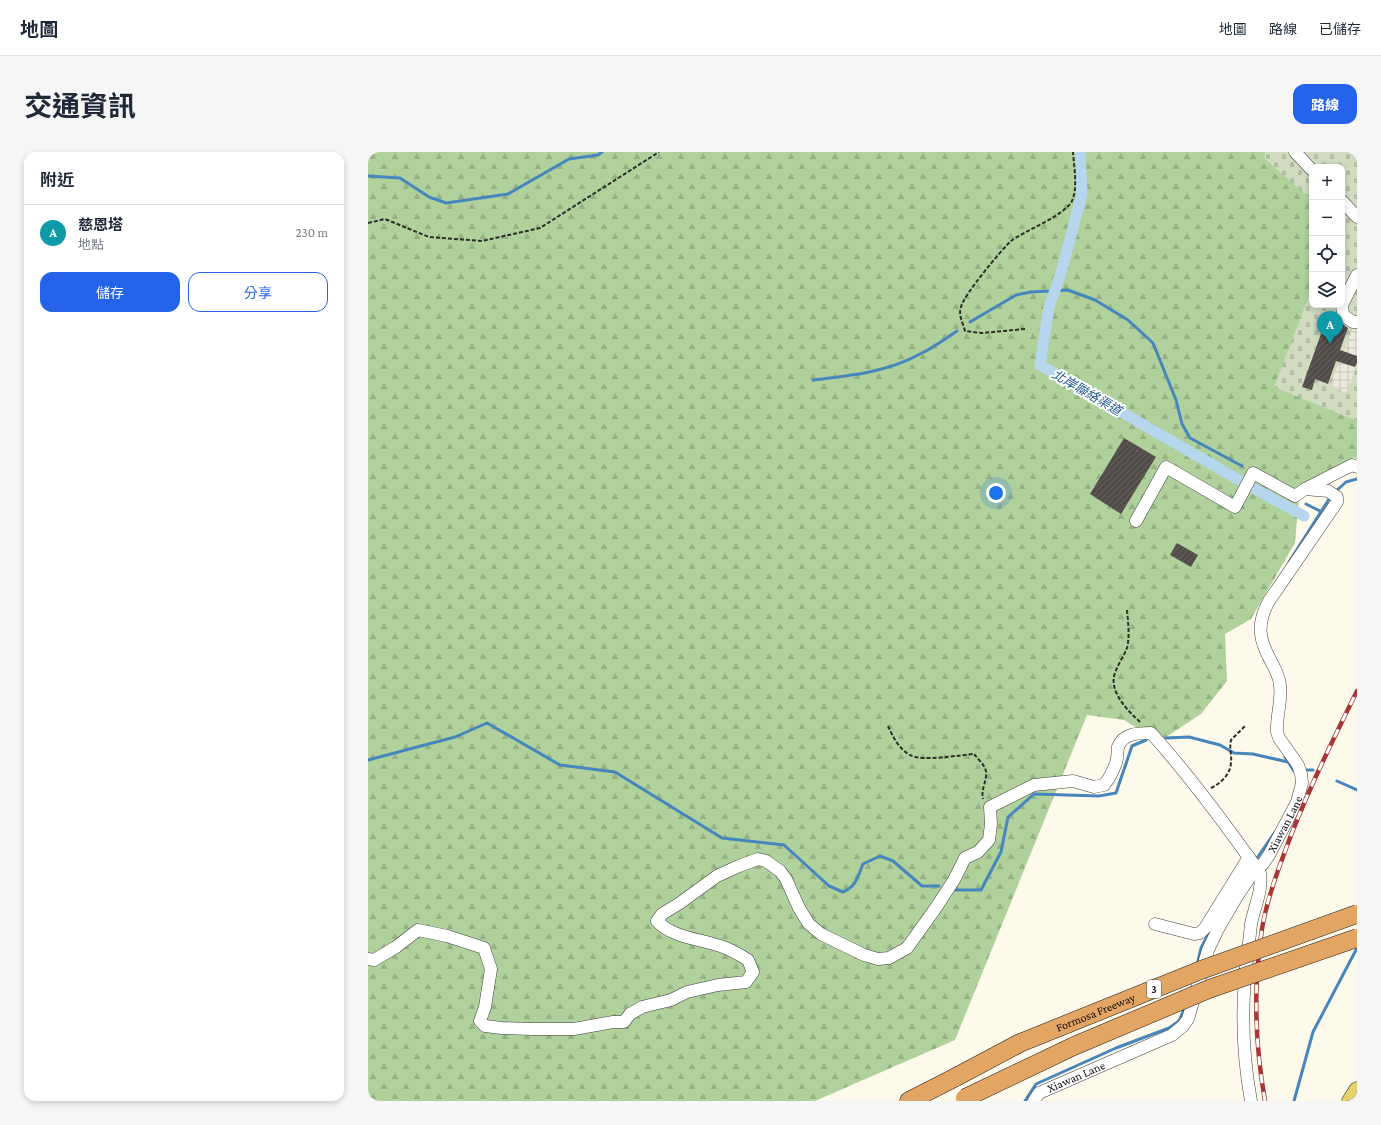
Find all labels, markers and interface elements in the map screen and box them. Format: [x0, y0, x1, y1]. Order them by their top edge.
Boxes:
text: 地圖 [20, 19, 58, 40]
text: 地圖 [1219, 21, 1247, 37]
text: 路線 [1269, 21, 1297, 37]
text: 已儲存 [1319, 21, 1361, 37]
button: 路線 [1293, 84, 1357, 124]
text: 交通資訊 [24, 91, 136, 122]
map controls [1309, 164, 1345, 308]
button: + [1309, 164, 1345, 200]
text: 附近 [40, 171, 74, 190]
button: − [1309, 200, 1345, 236]
text: 慈恩塔 [78, 217, 123, 233]
text: A [49, 225, 57, 240]
text: 230 m [295, 225, 328, 240]
button: locate [1309, 236, 1345, 272]
text: 地點 [78, 237, 104, 252]
button: 儲存 [40, 272, 180, 312]
button: 分享 [188, 272, 328, 312]
button: layers [1309, 272, 1345, 308]
pin: A [1317, 311, 1343, 344]
water label: 北岸聯絡渠道 [1049, 366, 1126, 419]
your location [986, 483, 1006, 503]
street label: Xiawan Lane [1265, 795, 1305, 855]
road number: 3 [1147, 980, 1161, 998]
street label: Formosa Freeway [1054, 990, 1138, 1035]
street label: Xiawan Lane [1045, 1058, 1107, 1096]

